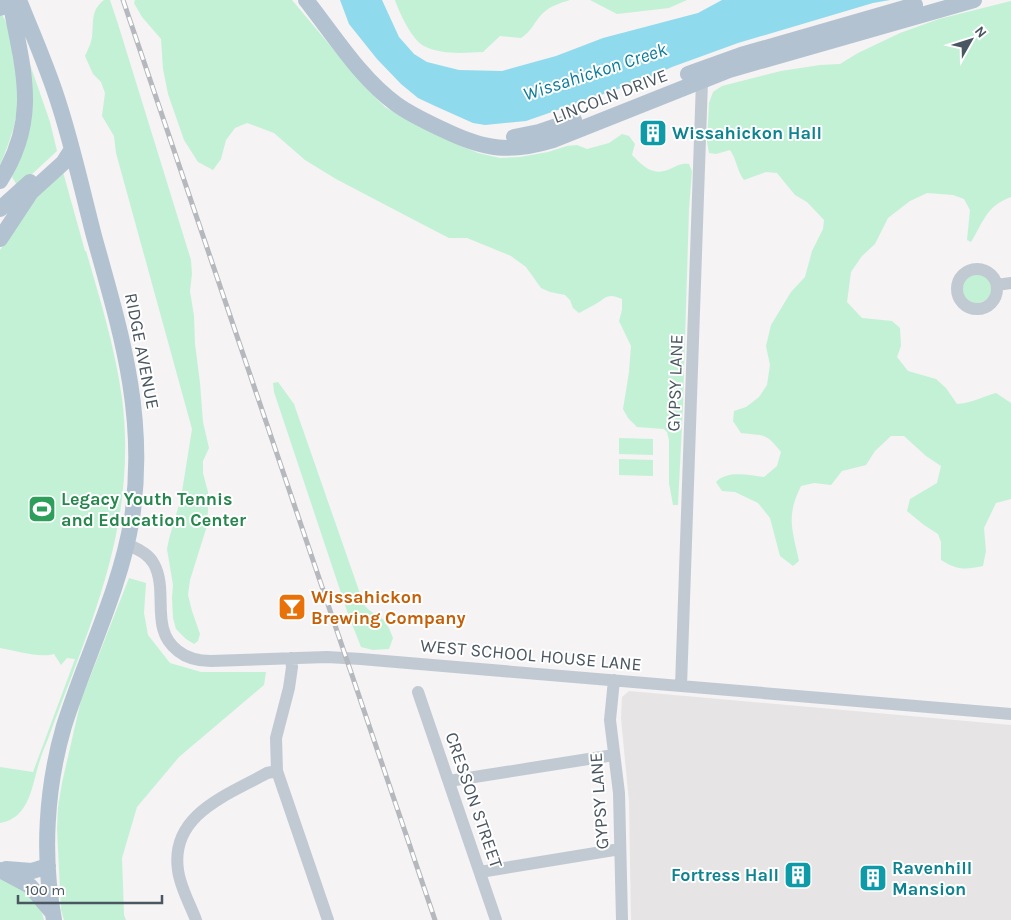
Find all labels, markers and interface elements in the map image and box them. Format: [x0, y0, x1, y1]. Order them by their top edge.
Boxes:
north arrow [946, 15, 996, 65]
text: N [971, 23, 990, 41]
water label: Wissahickon Creek [520, 38, 670, 106]
street label: LINCOLN DRIVE [549, 64, 671, 128]
building icon: Wissahickon Hall [638, 118, 668, 148]
place label: Wissahickon Hall [672, 122, 822, 144]
street label: RIDGE AVENUE [120, 291, 164, 411]
street label: GYPSY LANE [662, 334, 688, 432]
place label: Legacy Youth Tennis and Education Center [61, 488, 246, 531]
sports icon: Legacy Youth Tennis and Education Center [27, 494, 57, 524]
place label: Wissahickon Brewing Company [311, 586, 466, 629]
bar icon: Wissahickon Brewing Company [277, 592, 307, 622]
street label: WEST SCHOOL HOUSE LANE [419, 634, 643, 676]
street label: CRESSON STREET [440, 729, 508, 871]
street label: GYPSY LANE [585, 752, 613, 850]
place label: Ravenhill Mansion [892, 857, 972, 900]
building icon: Fortress Hall [783, 860, 813, 890]
building icon: Ravenhill Mansion [858, 863, 888, 893]
place label: Fortress Hall [671, 864, 779, 886]
scale bar [18, 872, 161, 904]
text: 100 m [25, 881, 65, 899]

